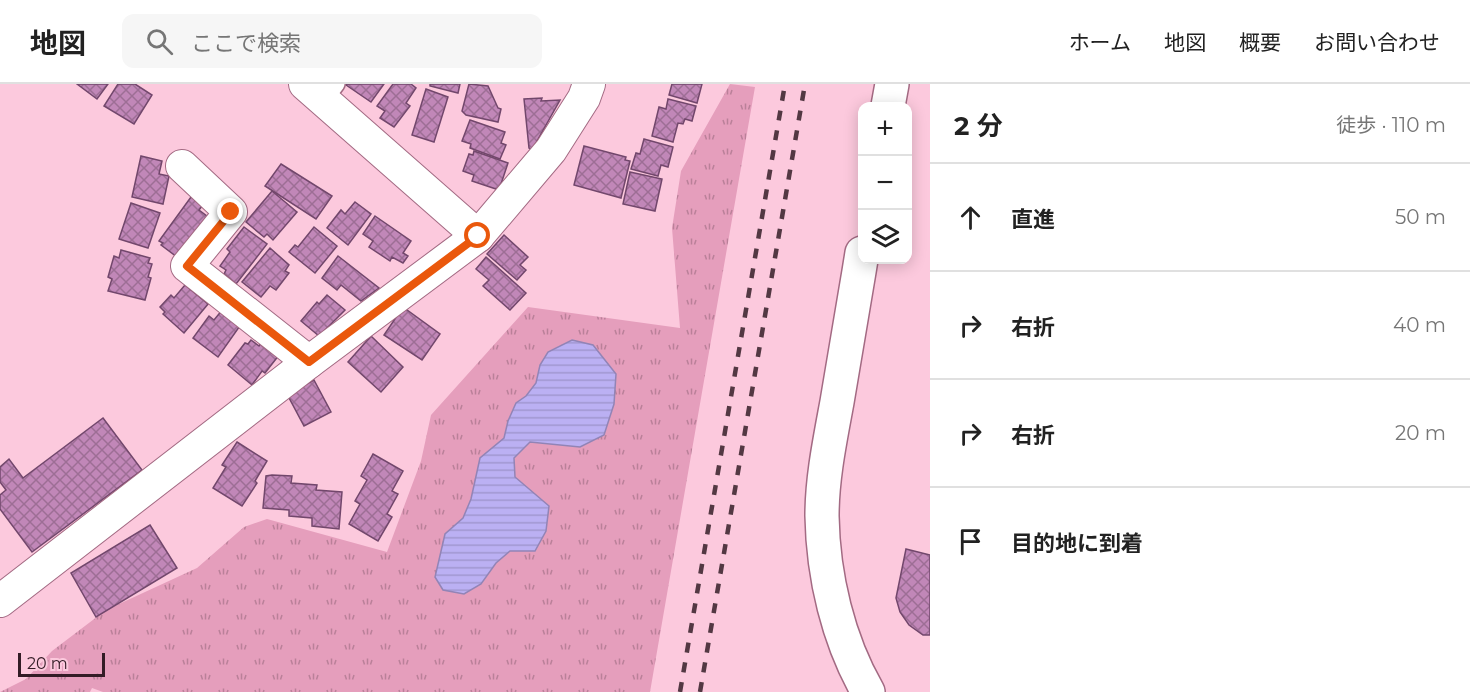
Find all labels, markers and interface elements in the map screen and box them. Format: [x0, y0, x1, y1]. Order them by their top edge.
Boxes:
search box [122, 14, 542, 68]
icon: search [143, 25, 176, 58]
text: 地図 [30, 26, 86, 60]
text: ここで検索 [191, 30, 301, 57]
text: ホーム [1069, 30, 1131, 55]
text: 地図 [1164, 30, 1206, 55]
text: 概要 [1239, 30, 1281, 55]
text: お問い合わせ [1314, 30, 1440, 55]
map controls [858, 102, 912, 264]
button: + [858, 102, 912, 156]
text: 2 分 [954, 110, 1003, 142]
text: 徒歩 · 110 m [1336, 113, 1446, 137]
button: − [858, 156, 912, 210]
route end [217, 198, 243, 224]
icon: ahead [954, 201, 987, 234]
text: 50 m [1395, 205, 1446, 229]
text: 直進 [1011, 206, 1055, 233]
button: layers [858, 210, 912, 264]
route start [464, 222, 490, 248]
icon: right [954, 309, 987, 342]
text: 40 m [1393, 313, 1446, 337]
text: 右折 [1011, 314, 1055, 341]
icon: right [954, 417, 987, 450]
text: 20 m [1395, 421, 1446, 445]
text: 右折 [1011, 422, 1055, 449]
icon: arrive [954, 525, 987, 558]
text: 目的地に到着 [1011, 530, 1143, 557]
scale bar [18, 650, 105, 678]
text: 20 m [27, 654, 68, 673]

